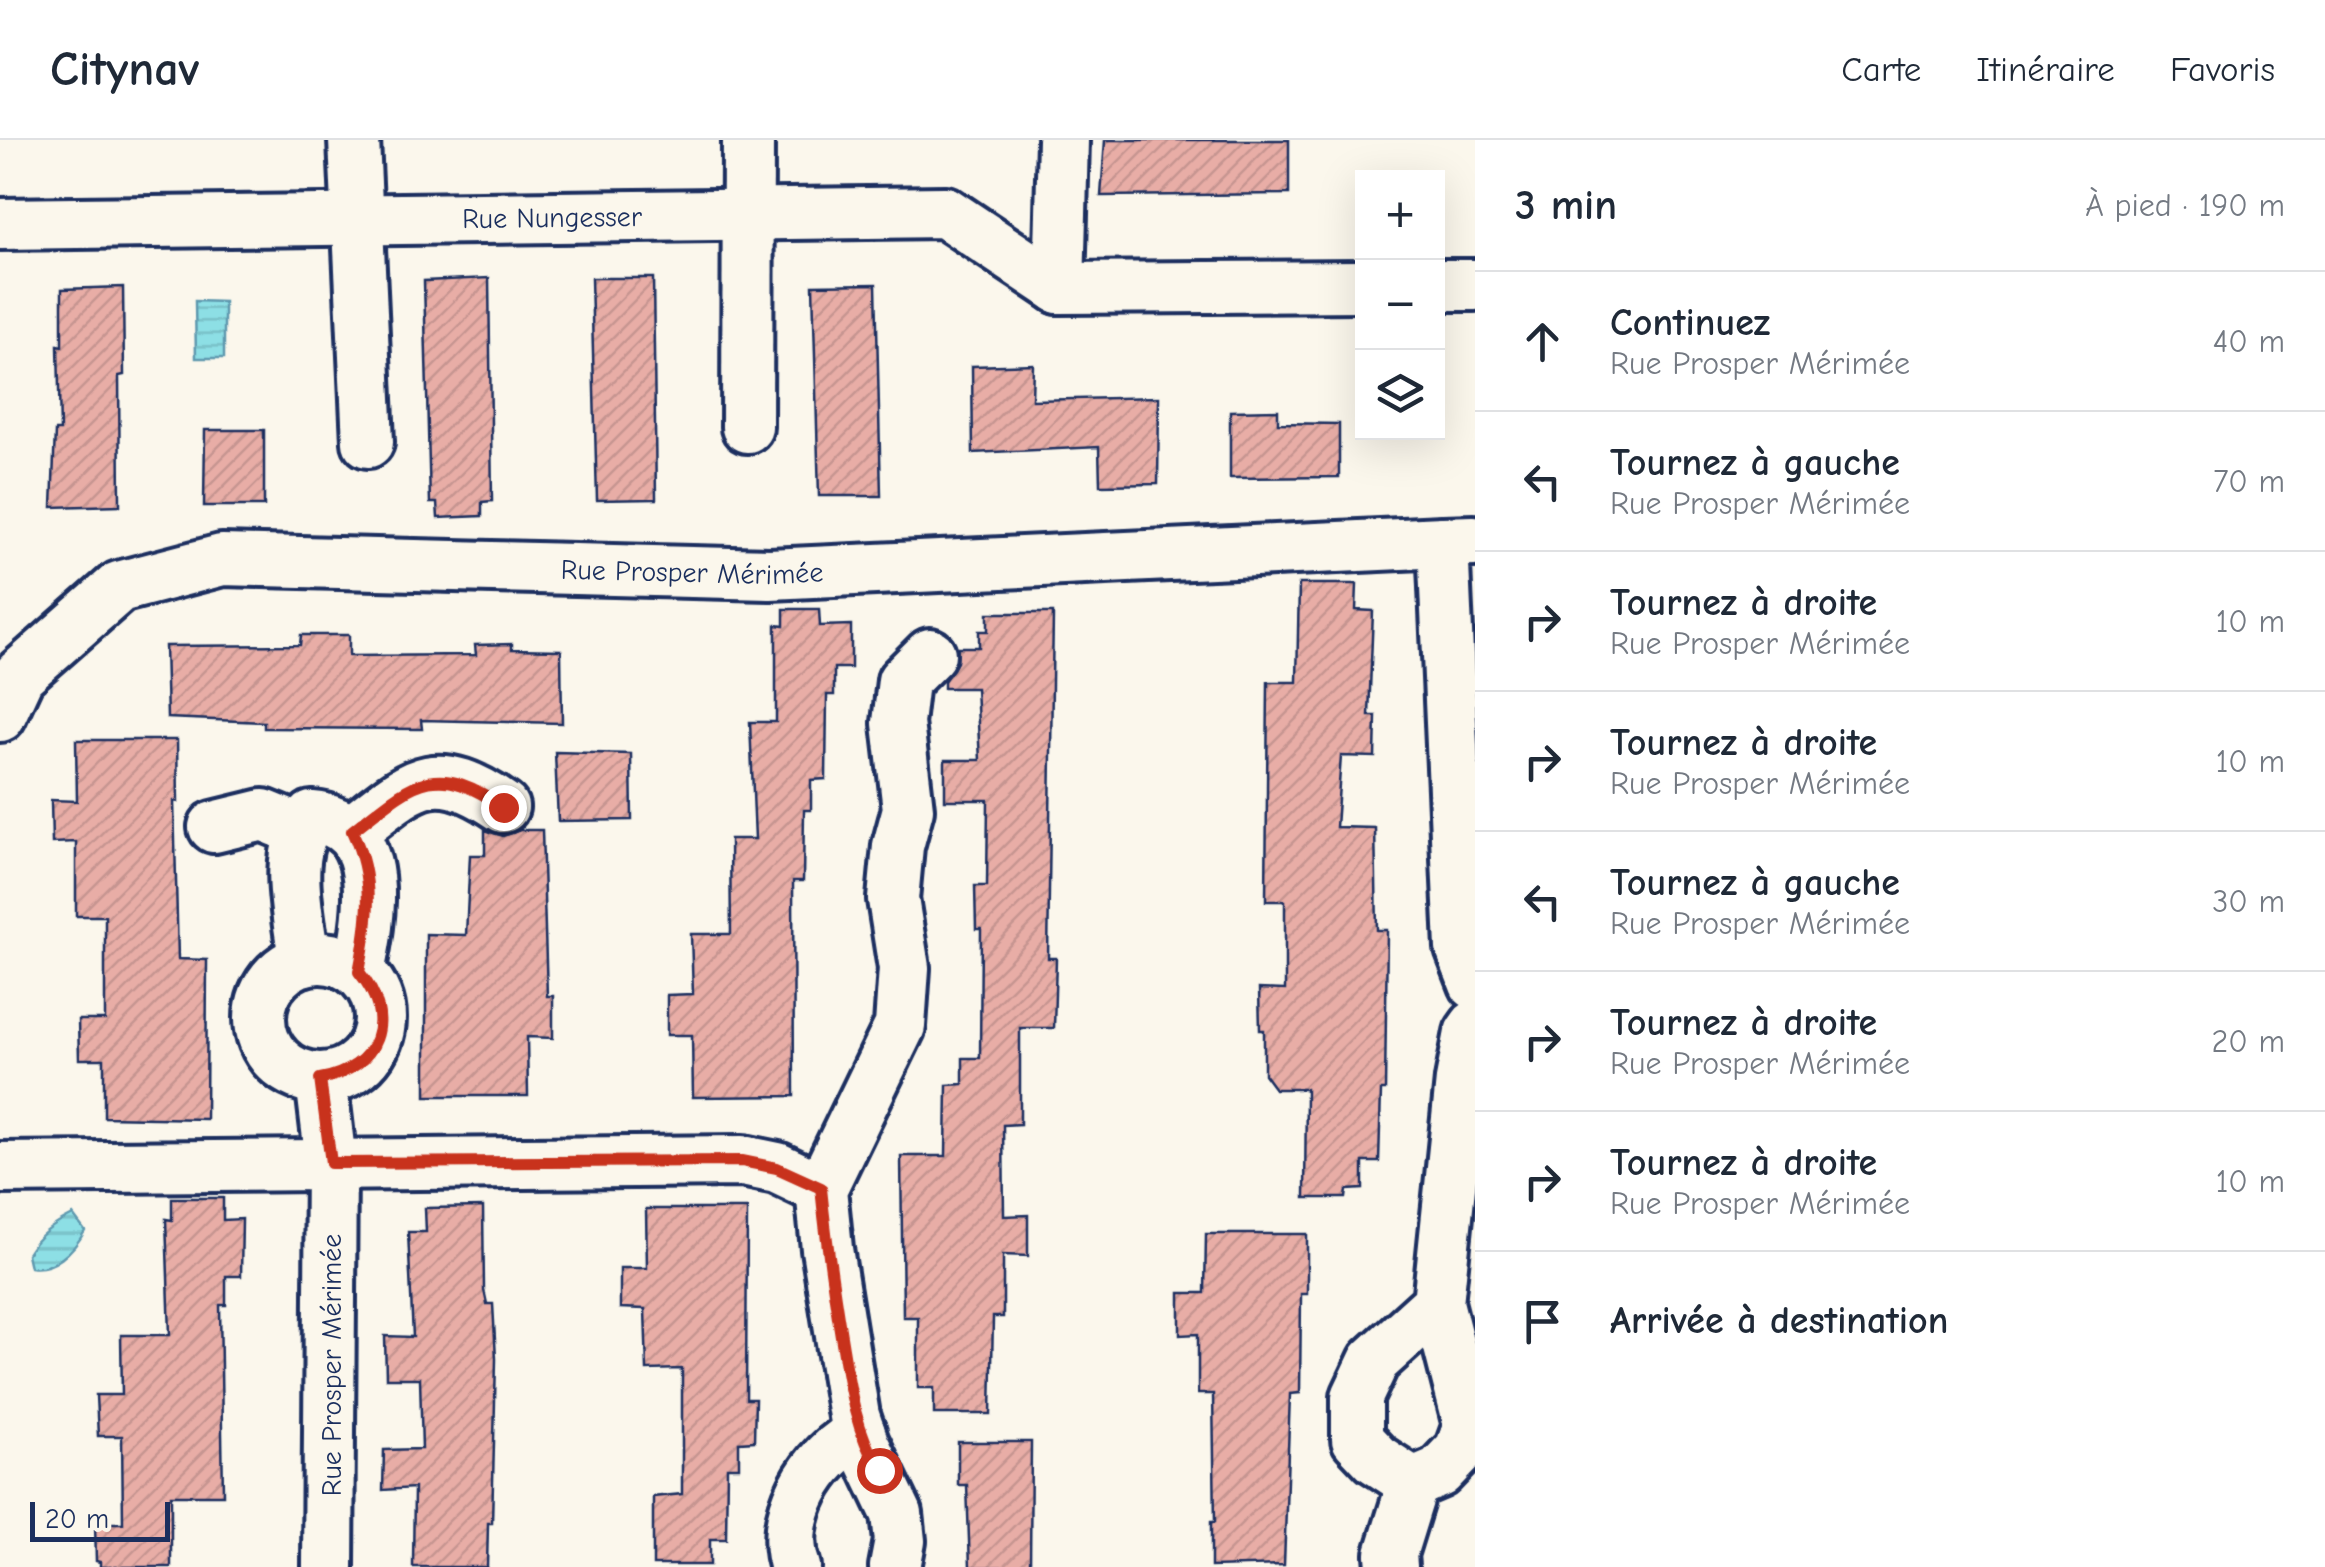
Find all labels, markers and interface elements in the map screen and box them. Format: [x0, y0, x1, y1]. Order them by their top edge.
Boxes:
text: Citynav [50, 42, 199, 97]
text: Carte [1841, 49, 1921, 90]
text: Itinéraire [1976, 49, 2115, 90]
text: Favoris [2170, 49, 2275, 90]
map controls [1355, 170, 1445, 440]
button: + [1355, 170, 1445, 260]
text: 3 min [1515, 181, 1617, 230]
text: À pied · 190 m [2085, 187, 2285, 224]
street label: Rue Nungesser [462, 201, 642, 235]
button: − [1355, 260, 1445, 350]
text: Continuez [1610, 301, 1770, 345]
icon: ahead [1515, 314, 1570, 369]
text: 40 m [2213, 323, 2285, 360]
text: Rue Prosper Mérimée [1610, 345, 1910, 382]
button: layers [1355, 350, 1445, 440]
text: Tournez à gauche [1610, 441, 1900, 485]
icon: left [1515, 454, 1570, 509]
text: 70 m [2213, 463, 2285, 500]
text: Rue Prosper Mérimée [1610, 485, 1910, 522]
street label: Rue Prosper Mérimée [560, 554, 824, 591]
text: Tournez à droite [1610, 581, 1877, 625]
icon: right [1515, 594, 1570, 649]
text: 10 m [2216, 603, 2285, 640]
text: Rue Prosper Mérimée [1610, 625, 1910, 662]
text: Tournez à droite [1610, 721, 1877, 765]
icon: right [1515, 734, 1570, 789]
text: 10 m [2216, 743, 2285, 780]
text: Rue Prosper Mérimée [1610, 765, 1910, 802]
route end [481, 785, 527, 831]
text: Tournez à gauche [1610, 861, 1900, 905]
icon: left [1515, 874, 1570, 929]
text: 30 m [2212, 883, 2285, 920]
text: Rue Prosper Mérimée [1610, 905, 1910, 942]
text: Tournez à droite [1610, 1001, 1877, 1045]
icon: right [1515, 1014, 1570, 1069]
text: 20 m [2212, 1023, 2285, 1060]
text: Rue Prosper Mérimée [1610, 1045, 1910, 1082]
text: Tournez à droite [1610, 1141, 1877, 1185]
icon: right [1515, 1154, 1570, 1209]
text: 10 m [2216, 1163, 2285, 1200]
text: Rue Prosper Mérimée [1610, 1185, 1910, 1222]
street label: Rue Prosper Mérimée [316, 1234, 348, 1496]
icon: arrive [1515, 1294, 1570, 1349]
text: Arrivée à destination [1610, 1299, 1948, 1343]
route start [857, 1448, 903, 1494]
scale bar [30, 1497, 170, 1542]
text: 20 m [45, 1503, 109, 1535]

